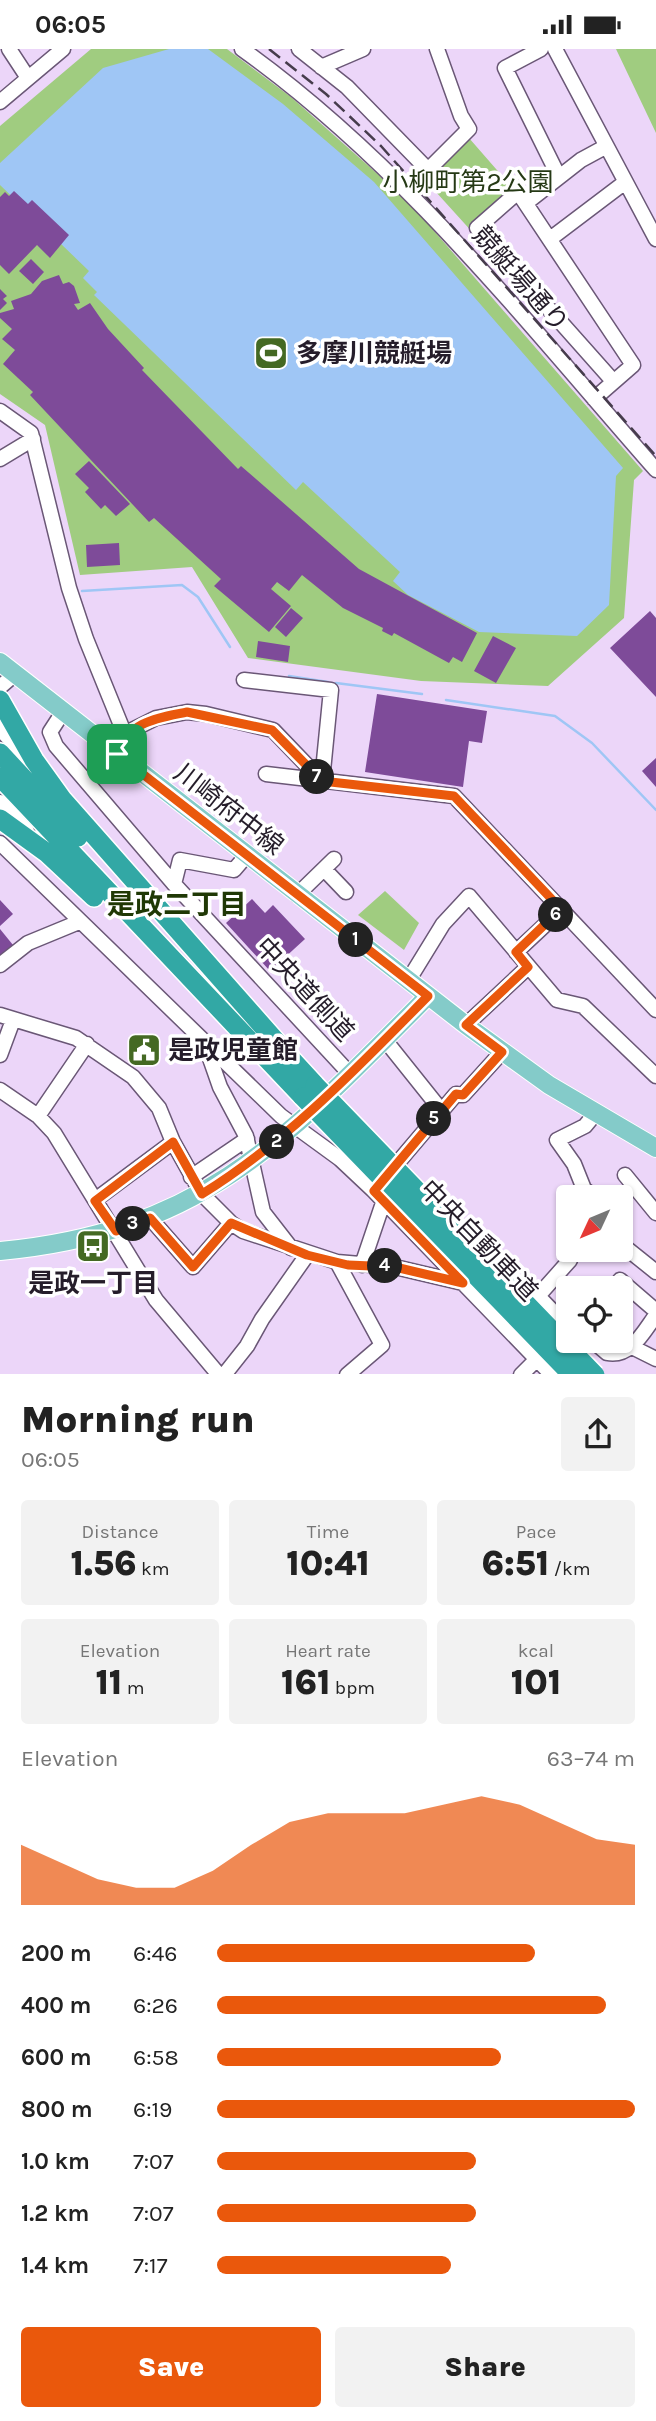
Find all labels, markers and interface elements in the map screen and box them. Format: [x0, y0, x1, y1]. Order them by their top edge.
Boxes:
text: 06:05 [35, 9, 106, 40]
park label: 小柳町第2公園 [382, 167, 554, 198]
street label: 競艇場通り [466, 220, 575, 339]
sports icon: 多摩川競艇場 [252, 334, 290, 372]
place label: 多摩川競艇場 [296, 338, 452, 369]
pin [87, 724, 147, 784]
icon: arrive [98, 735, 136, 773]
street label: 川崎府中線 [168, 757, 289, 862]
pin: 7 [300, 759, 334, 795]
text: 7 [312, 765, 321, 787]
district label: 是政二丁目 [107, 888, 247, 921]
pin: 6 [538, 897, 574, 933]
text: 6 [550, 903, 561, 925]
pin: 1 [338, 923, 374, 957]
text: 1 [352, 928, 359, 950]
street label: 中央道側道 [249, 931, 360, 1047]
public building icon: 是政児童館 [125, 1031, 163, 1069]
place label: 是政児童館 [168, 1035, 298, 1066]
pin: 5 [416, 1101, 452, 1137]
text: 5 [428, 1107, 439, 1129]
pin: 2 [260, 1125, 294, 1159]
text: 2 [271, 1130, 282, 1152]
street label: 中央自動車道 [413, 1173, 544, 1307]
north arrow [556, 1185, 634, 1262]
map controls [556, 1185, 633, 1353]
pin: 3 [116, 1207, 150, 1241]
text: 3 [127, 1212, 138, 1234]
bus stop icon: 是政一丁目 [74, 1227, 112, 1265]
pin: 4 [368, 1249, 402, 1283]
text: 4 [379, 1254, 390, 1276]
place label: 是政一丁目 [28, 1268, 158, 1299]
button: locate [556, 1276, 633, 1353]
text: Morning run [21, 1397, 255, 1442]
button: share [561, 1397, 635, 1471]
text: 06:05 [21, 1446, 80, 1473]
text: Distance [82, 1521, 158, 1543]
text: Time [307, 1521, 349, 1543]
text: Pace [516, 1521, 556, 1543]
text: 1.56 [71, 1543, 136, 1584]
text: 10:41 [286, 1543, 370, 1584]
text: 6:51 [481, 1543, 549, 1584]
text: km [136, 1558, 169, 1580]
text: /km [549, 1558, 591, 1580]
text: Elevation [80, 1640, 160, 1662]
text: Heart rate [285, 1640, 371, 1662]
text: kcal [518, 1640, 554, 1662]
text: 11 [95, 1662, 122, 1703]
text: 161 [281, 1662, 330, 1703]
text: 101 [511, 1662, 561, 1703]
text: m [122, 1677, 145, 1699]
text: bpm [330, 1677, 375, 1699]
text: Elevation [21, 1745, 118, 1772]
text: 63–74 m [547, 1745, 635, 1772]
text: 200 m [21, 1940, 92, 1967]
text: 6:46 [133, 1940, 177, 1967]
text: 400 m [21, 1992, 91, 2019]
text: 6:26 [133, 1992, 178, 2019]
text: 600 m [21, 2044, 92, 2071]
text: 6:58 [133, 2044, 179, 2071]
text: 800 m [21, 2096, 93, 2123]
text: 6:19 [133, 2096, 172, 2123]
text: 1.0 km [21, 2148, 90, 2175]
text: 7:07 [133, 2148, 174, 2175]
text: 1.2 km [21, 2200, 89, 2227]
text: 7:07 [133, 2200, 174, 2227]
text: 1.4 km [21, 2252, 89, 2279]
text: 7:17 [133, 2252, 168, 2279]
button: Save [21, 2327, 321, 2407]
button: Share [335, 2327, 635, 2407]

